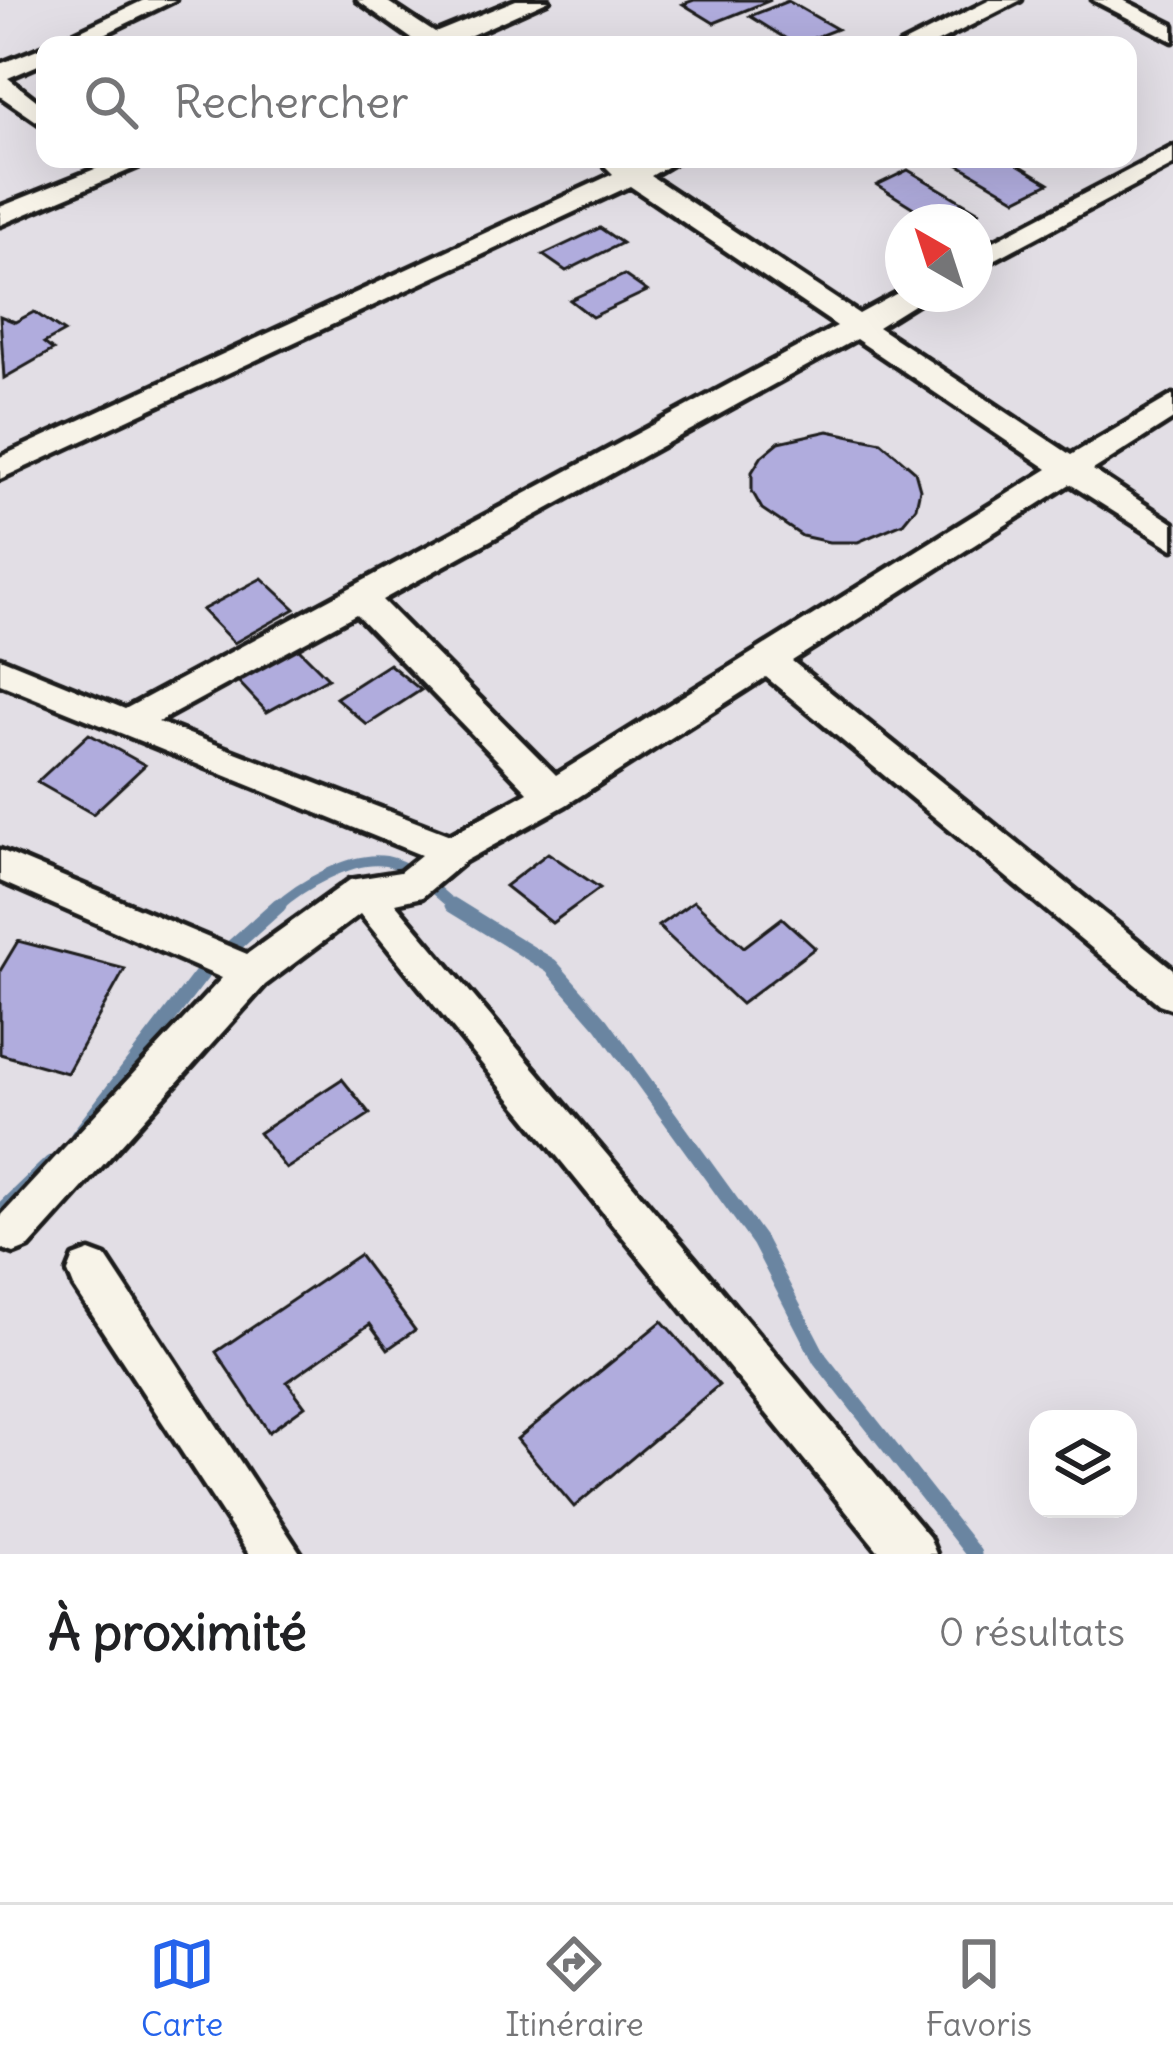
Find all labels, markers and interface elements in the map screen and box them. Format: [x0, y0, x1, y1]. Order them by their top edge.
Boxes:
search box [36, 36, 1137, 168]
icon: search [78, 69, 144, 135]
text: Rechercher [174, 74, 409, 130]
north arrow [885, 204, 993, 312]
map controls [1029, 1410, 1137, 1518]
button: layers [1029, 1410, 1137, 1518]
text: À proximité [48, 1600, 307, 1664]
text: 0 résultats [939, 1608, 1125, 1657]
tab: Carte [141, 1931, 223, 2045]
tab: Itinéraire [505, 1931, 644, 2045]
tab: Favoris [926, 1931, 1032, 2045]

